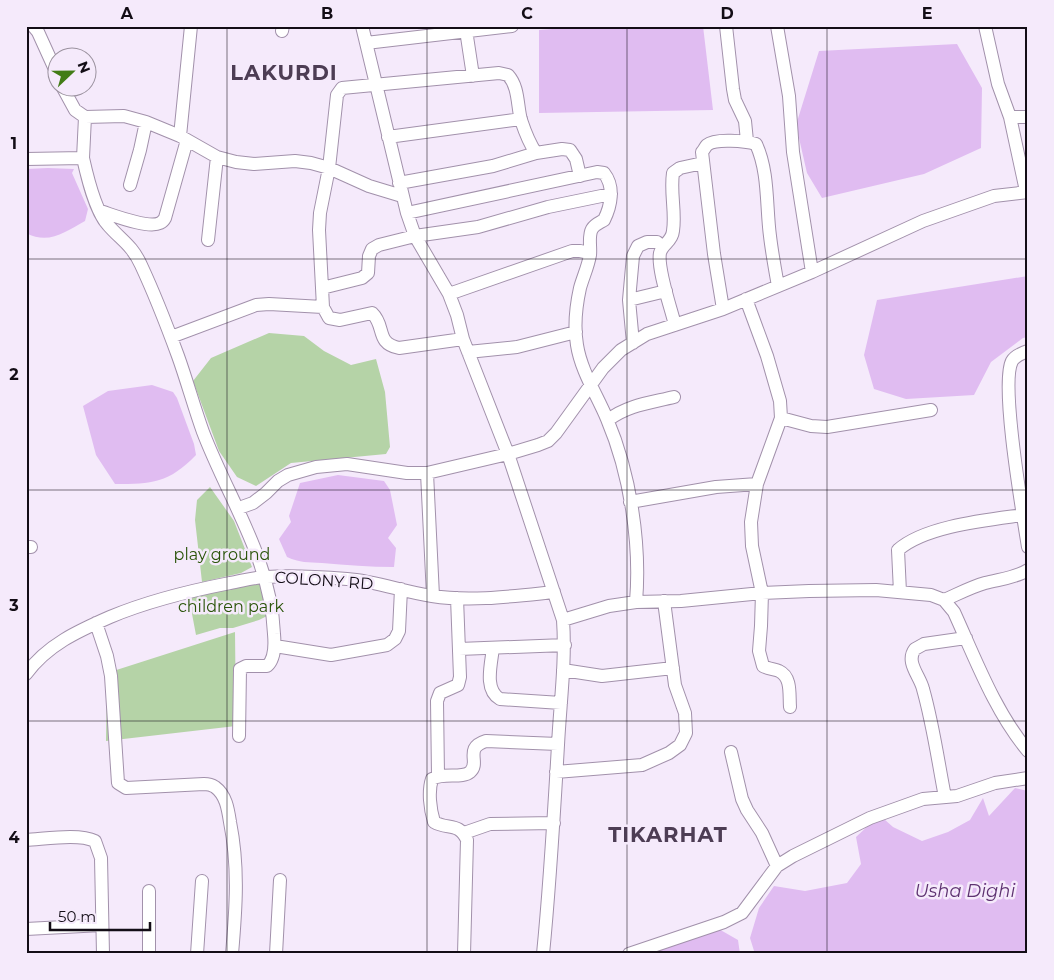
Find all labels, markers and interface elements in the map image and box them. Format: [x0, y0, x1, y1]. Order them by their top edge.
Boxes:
text: A [120, 4, 134, 23]
text: B [321, 4, 333, 23]
text: C [521, 4, 533, 23]
text: D [720, 4, 734, 23]
text: E [922, 4, 932, 23]
north arrow [48, 48, 98, 98]
text: N [74, 59, 95, 76]
district label: LAKURDI [230, 60, 338, 85]
text: 1 [11, 134, 17, 153]
text: 2 [9, 365, 19, 384]
park label: play ground [174, 545, 270, 564]
street label: COLONY RD [274, 568, 374, 593]
text: 3 [8, 596, 19, 615]
park label: children park [178, 597, 284, 616]
district label: TIKARHAT [608, 822, 728, 847]
text: 4 [8, 828, 20, 847]
water label: Usha Dighi [915, 880, 1016, 902]
scale bar [50, 900, 150, 932]
text: 50 m [58, 907, 96, 926]

